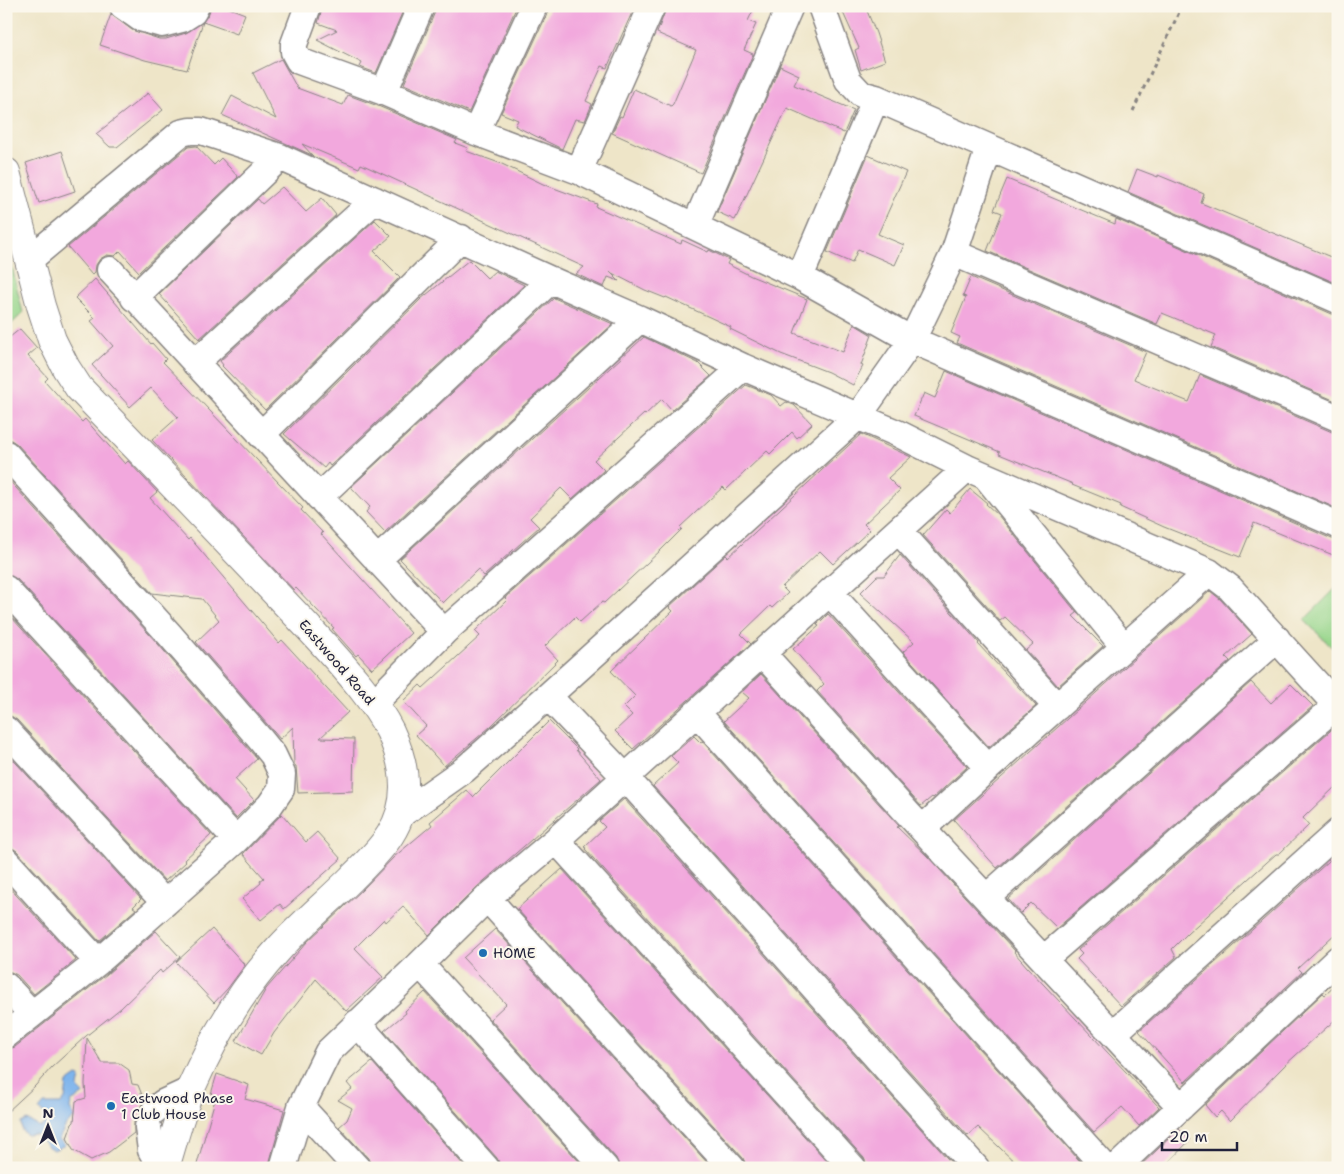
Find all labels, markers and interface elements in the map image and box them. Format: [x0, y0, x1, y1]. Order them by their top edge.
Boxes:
street label: Eastwood Road [295, 615, 379, 709]
place label: HOME [493, 944, 536, 962]
marker: HOME [477, 947, 489, 959]
place label: Eastwood Phase 1 Club House [121, 1089, 233, 1123]
marker: Eastwood Phase 1 Club House [105, 1100, 117, 1112]
north arrow [22, 1102, 72, 1152]
text: N [42, 1104, 54, 1122]
scale bar [1162, 1119, 1236, 1151]
text: 20 m [1169, 1127, 1208, 1147]

